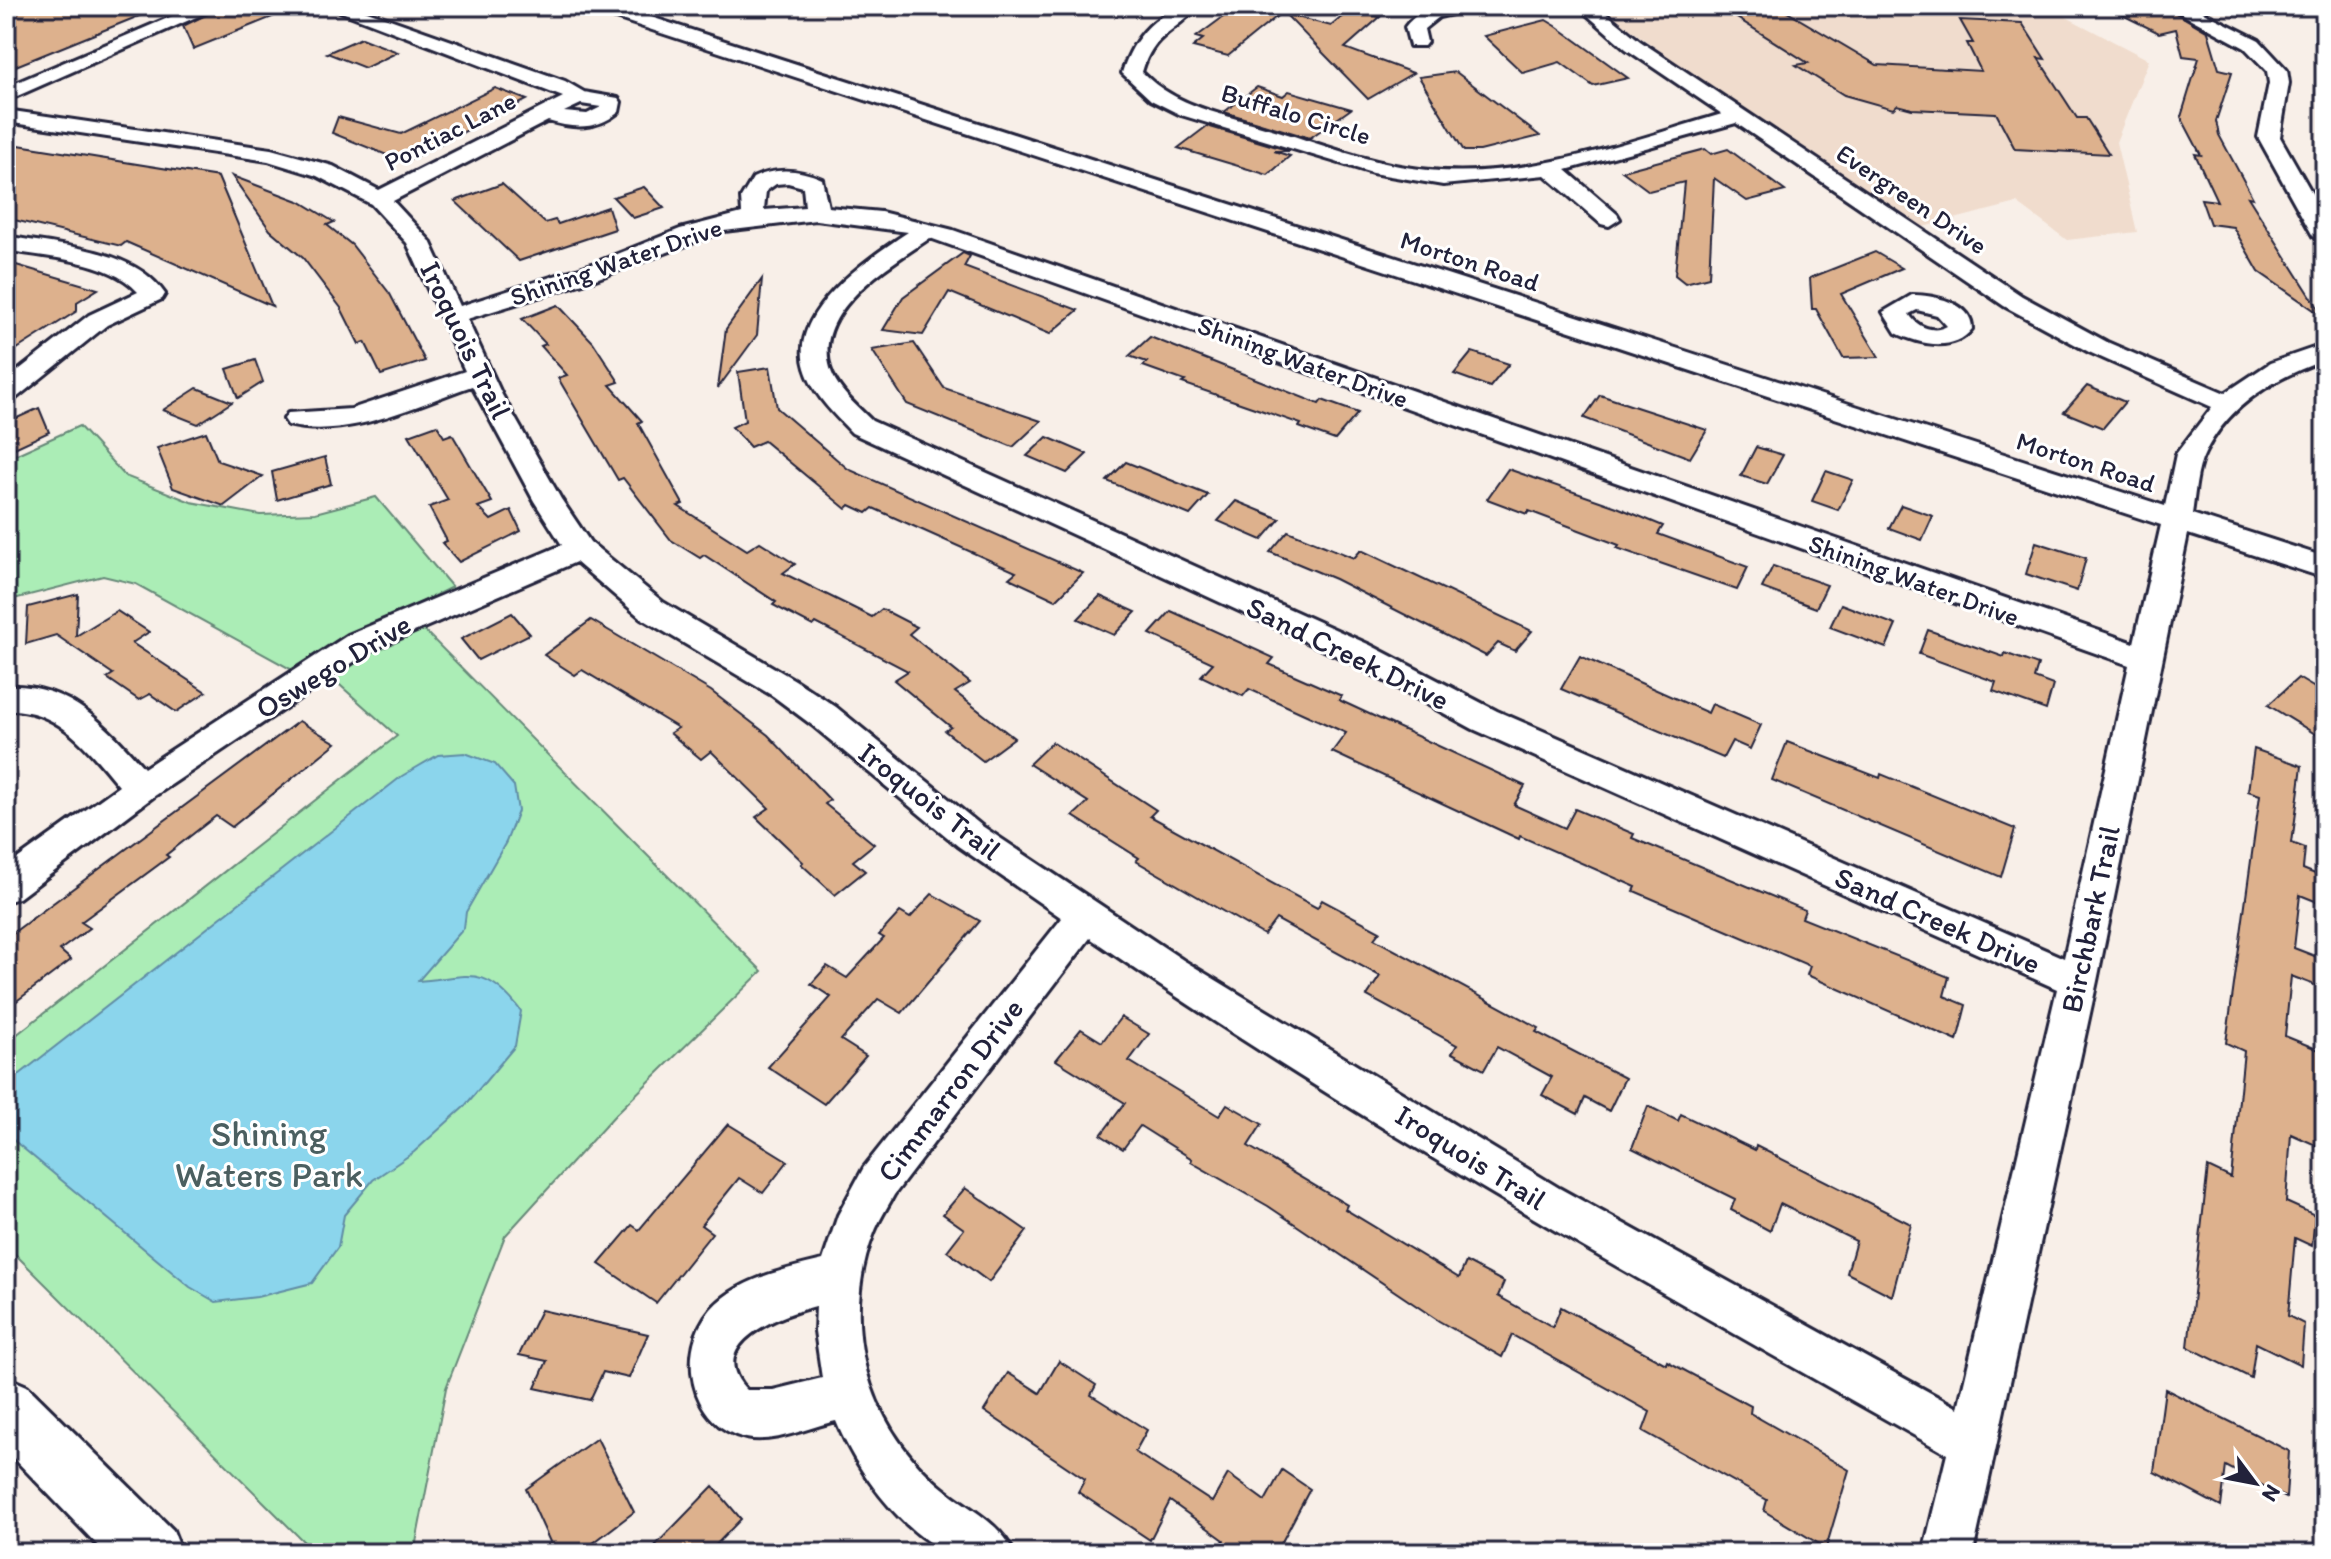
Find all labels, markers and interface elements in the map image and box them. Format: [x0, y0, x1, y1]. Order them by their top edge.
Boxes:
street label: Buffalo Circle [1217, 76, 1375, 152]
street label: Pontiac Lane [379, 84, 521, 178]
street label: Evergreen Drive [1830, 137, 1994, 261]
street label: Shining Water Drive [506, 211, 726, 313]
street label: Morton Road [1396, 223, 1544, 299]
street label: Iroquois Trail [412, 255, 520, 425]
street label: Shining Water Drive [1193, 309, 1413, 415]
street label: Morton Road [2012, 424, 2160, 500]
street label: Shining Water Drive [1804, 527, 2024, 633]
street label: Sand Creek Drive [1240, 588, 1456, 718]
street label: Oswego Drive [249, 605, 417, 727]
street label: Iroquois Trail [851, 734, 1009, 868]
street label: Birchbark Trail [2052, 821, 2128, 1016]
street label: Sand Creek Drive [1829, 858, 2047, 982]
street label: Cimmarron Drive [869, 991, 1031, 1189]
street label: Iroquois Trail [1389, 1096, 1554, 1218]
park label: Shining Waters Park [175, 1112, 363, 1196]
north arrow [2215, 1443, 2295, 1523]
text: N [2256, 1480, 2287, 1507]

